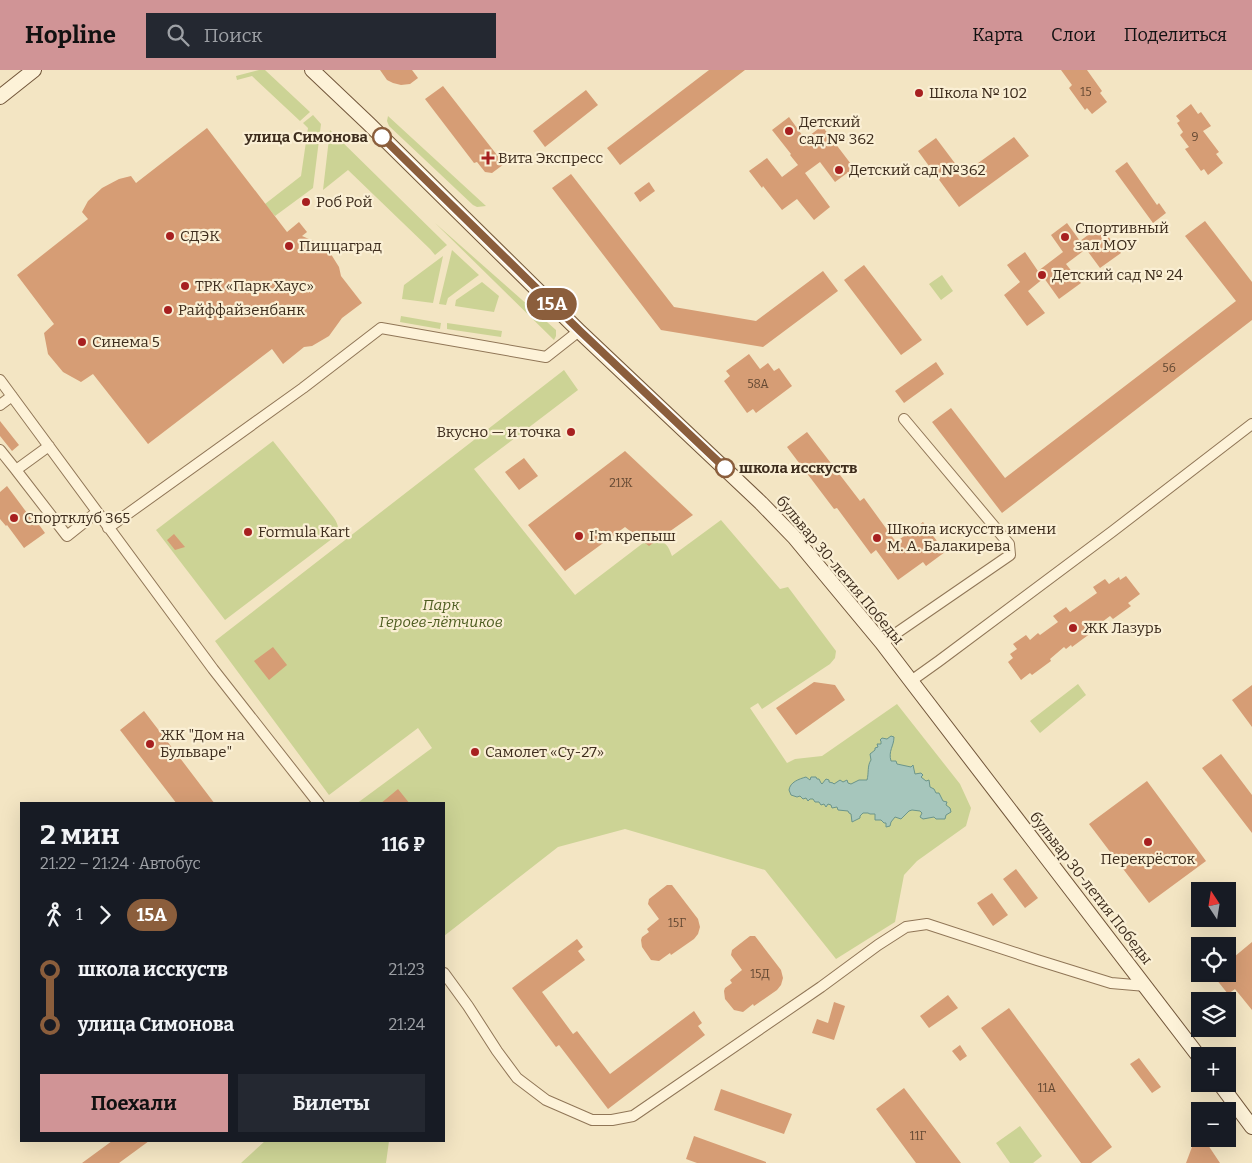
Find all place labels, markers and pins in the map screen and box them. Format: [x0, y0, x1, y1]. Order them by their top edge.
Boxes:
place label: Школа № 102 [929, 84, 1027, 102]
marker: Школа № 102 [913, 87, 925, 99]
place label: Детский сад № 362 [799, 113, 874, 148]
marker: Детский сад № 362 [783, 125, 795, 137]
marker: улица Симонова [372, 127, 392, 147]
place label: улица Симонова [244, 128, 369, 146]
place label: Вита Экспресс [498, 149, 603, 167]
marker: Вита Экспресс [482, 152, 494, 164]
place label: Детский сад №362 [849, 161, 986, 179]
marker: Детский сад №362 [833, 164, 845, 176]
place label: Роб Рой [316, 193, 372, 211]
marker: Роб Рой [300, 196, 312, 208]
place label: Спортивный зал МОУ [1075, 219, 1169, 254]
place label: СДЭК [180, 227, 220, 245]
marker: СДЭК [164, 230, 176, 242]
marker: Спортивный зал МОУ [1059, 231, 1071, 243]
place label: Пиццаград [299, 237, 382, 255]
marker: Пиццаград [283, 240, 295, 252]
place label: Детский сад № 24 [1052, 266, 1183, 284]
marker: Детский сад № 24 [1036, 269, 1048, 281]
place label: ТРК «Парк Хаус» [195, 277, 314, 295]
marker: ТРК «Парк Хаус» [179, 280, 191, 292]
place label: Райффайзенбанк [178, 301, 305, 319]
marker: Райффайзенбанк [162, 304, 174, 316]
place label: Синема 5 [92, 333, 160, 351]
marker: Синема 5 [76, 336, 88, 348]
place label: Вкусно — и точка [436, 423, 561, 441]
marker: Вкусно — и точка [565, 426, 577, 438]
marker: школа исскуств [715, 458, 735, 478]
place label: школа исскуств [739, 459, 858, 477]
place label: Спортклуб 365 [24, 509, 130, 527]
marker: Спортклуб 365 [8, 512, 20, 524]
place label: Школа искусств имени М. А. Балакирева [887, 520, 1056, 555]
place label: Formula Kart [258, 523, 351, 541]
marker: Formula Kart [242, 526, 254, 538]
place label: I'm крепыш [589, 527, 676, 545]
marker: I'm крепыш [573, 530, 585, 542]
marker: Школа искусств имени М. А. Балакирева [871, 532, 883, 544]
place label: ЖК Лазурь [1083, 619, 1162, 637]
marker: ЖК Лазурь [1067, 622, 1079, 634]
place label: ЖК "Дом на Бульваре" [160, 726, 245, 761]
marker: ЖК "Дом на Бульваре" [144, 738, 156, 750]
place label: Самолет «Су-27» [485, 743, 604, 761]
marker: Самолет «Су-27» [469, 746, 481, 758]
marker: Перекрёсток [1142, 836, 1154, 848]
place label: Перекрёсток [1101, 850, 1196, 868]

